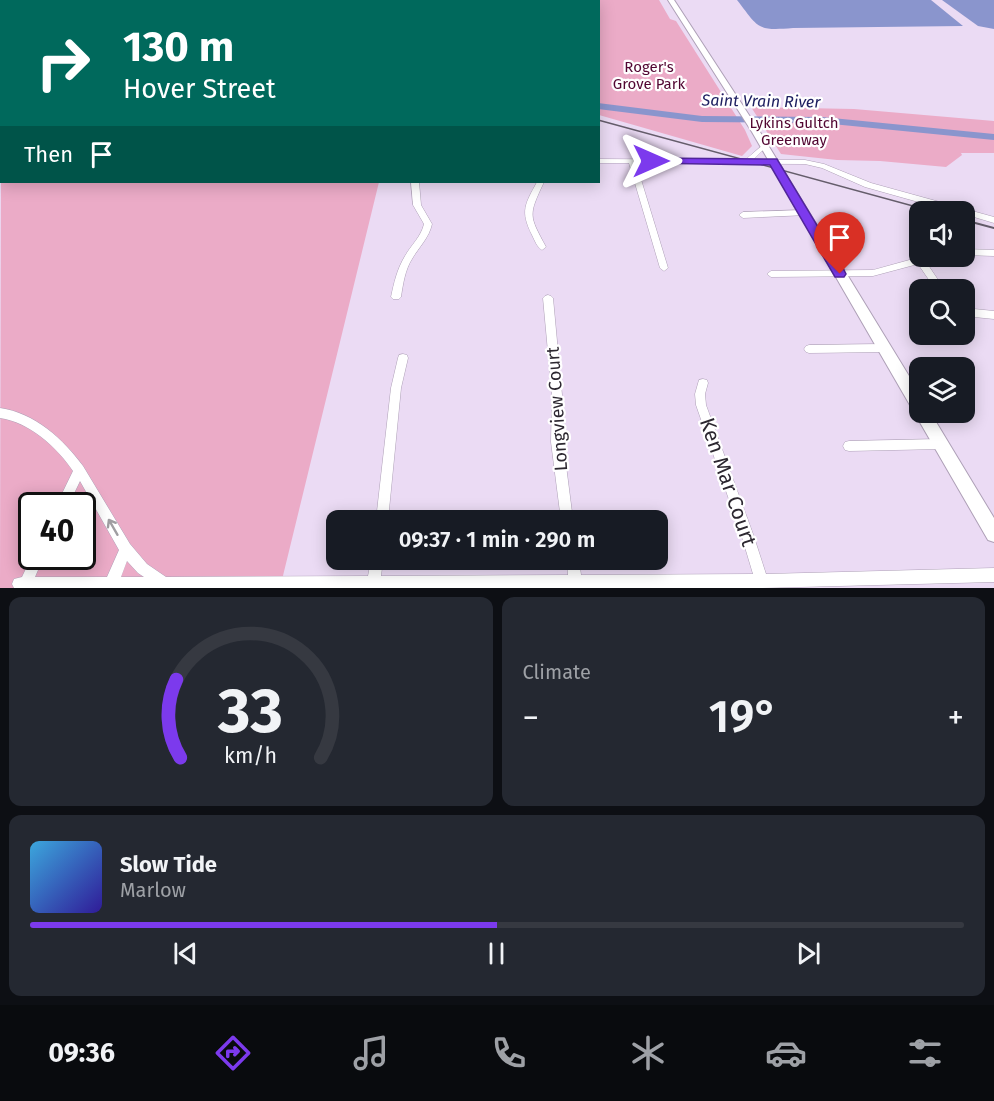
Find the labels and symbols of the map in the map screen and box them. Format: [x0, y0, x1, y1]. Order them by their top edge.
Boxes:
park label: Roger's Grove Park [613, 58, 686, 93]
water label: Saint Vrain River [700, 90, 821, 112]
park label: Lykins Gultch Greenway [749, 114, 839, 149]
position arrow [619, 129, 683, 193]
pin [814, 212, 865, 274]
street label: Longview Court [542, 346, 572, 472]
street label: Ken Mar Court [694, 414, 762, 550]
speed limit sign: 40 [18, 492, 96, 570]
one-way arrow [107, 519, 119, 536]

